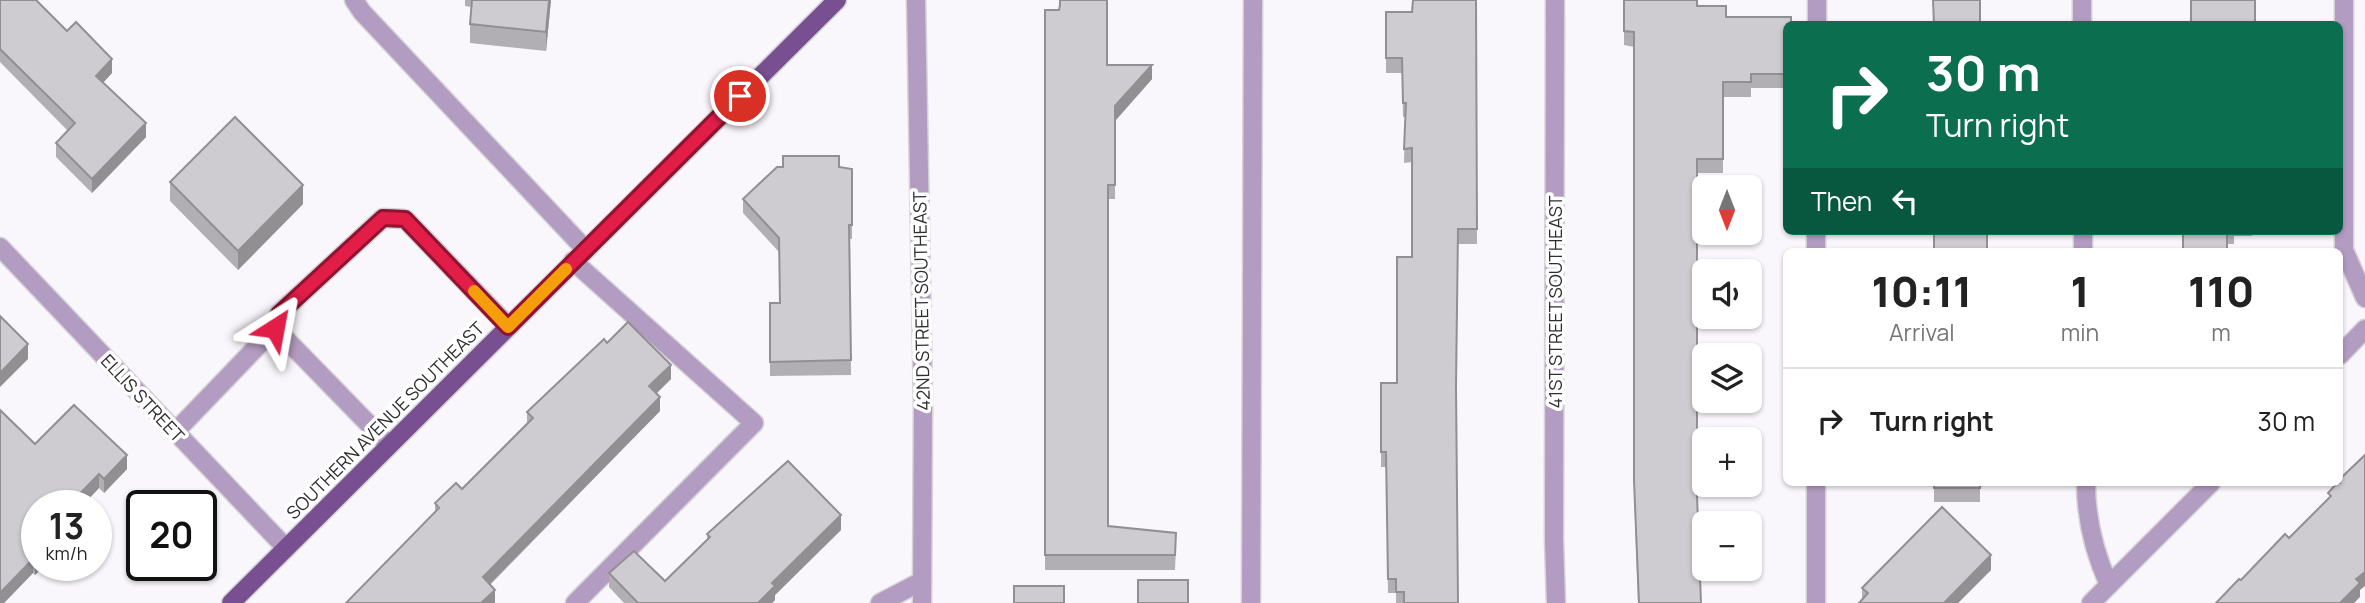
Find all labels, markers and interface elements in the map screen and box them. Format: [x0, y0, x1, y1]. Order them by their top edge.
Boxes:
text: 30 m [1926, 39, 2041, 106]
icon: right [1811, 49, 1902, 140]
pin [710, 66, 770, 126]
icon: arrive [721, 77, 759, 115]
text: Turn right [1926, 103, 2069, 147]
north arrow [1692, 175, 1762, 245]
map controls [1692, 175, 1762, 581]
icon: left [1886, 182, 1924, 220]
text: Then [1811, 183, 1872, 219]
street label: 42ND STREET SOUTHEAST [907, 191, 935, 411]
street label: 41ST STREET SOUTHEAST [1543, 195, 1567, 408]
button: sound [1692, 259, 1762, 329]
text: 10:11 [1872, 262, 1972, 320]
text: 1 [2070, 262, 2090, 320]
text: 110 [2188, 262, 2254, 320]
position arrow [238, 291, 312, 365]
street label: SOUTHERN AVENUE SOUTHEAST [281, 316, 489, 524]
text: Arrival [1889, 316, 1955, 348]
text: min [2061, 316, 2099, 348]
text: m [2211, 316, 2231, 348]
button: layers [1692, 343, 1762, 413]
street label: ELLIS STREET [96, 349, 190, 447]
icon: right [1811, 402, 1849, 440]
text: Turn right [1870, 403, 1994, 439]
text: 30 m [2258, 403, 2315, 439]
button: + [1692, 427, 1762, 497]
speed limit sign: 20 [126, 490, 217, 581]
text: 13 [49, 502, 84, 550]
button: − [1692, 511, 1762, 581]
text: km/h [46, 541, 87, 565]

